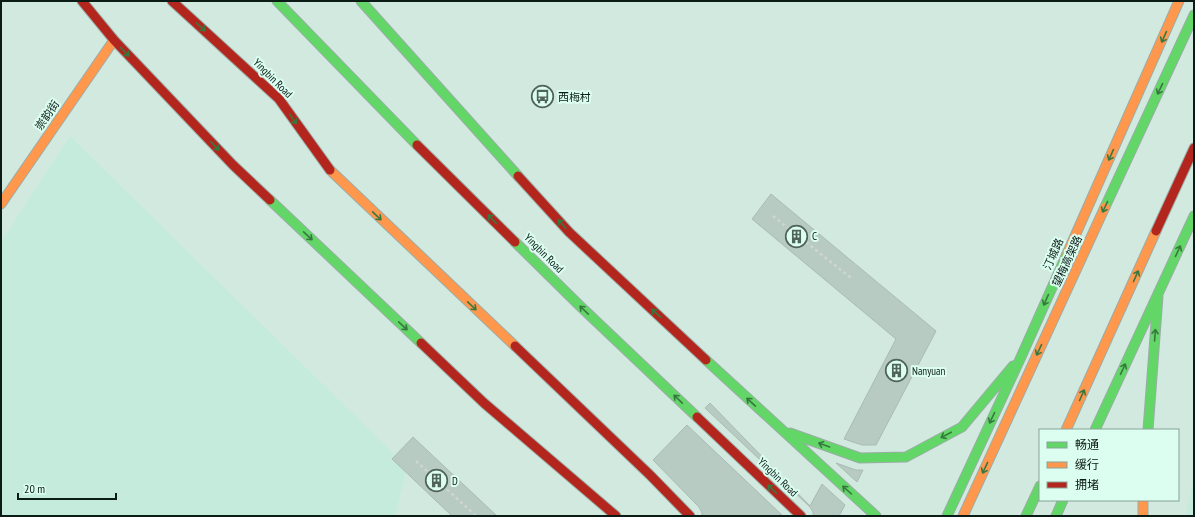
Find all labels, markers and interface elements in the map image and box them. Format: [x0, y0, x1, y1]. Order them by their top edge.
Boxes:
one-way arrow [196, 23, 206, 32]
one-way arrow [1159, 30, 1167, 42]
one-way arrow [120, 47, 130, 57]
street label: Yingbin Road [250, 55, 296, 101]
one-way arrow [1156, 83, 1163, 95]
bus stop icon: 西梅村 [529, 84, 555, 110]
place label: 西梅村 [558, 90, 591, 104]
street label: 崇韵街 [32, 97, 62, 133]
one-way arrow [289, 113, 297, 124]
one-way arrow [210, 141, 220, 151]
one-way arrow [1106, 149, 1114, 161]
one-way arrow [1101, 201, 1109, 213]
one-way arrow [372, 212, 383, 221]
one-way arrow [487, 214, 497, 223]
one-way arrow [557, 219, 567, 229]
building icon: C [783, 223, 809, 249]
place label: C [812, 229, 817, 243]
street label: Yingbin Road [521, 230, 567, 276]
one-way arrow [303, 232, 314, 241]
street label: 望梅高架路 [1049, 233, 1085, 289]
street label: 汀城路 [1040, 236, 1066, 272]
one-way arrow [1175, 245, 1182, 257]
one-way arrow [1132, 271, 1140, 283]
one-way arrow [1042, 293, 1049, 305]
one-way arrow [467, 301, 477, 311]
one-way arrow [579, 305, 589, 314]
one-way arrow [651, 309, 661, 318]
one-way arrow [398, 321, 408, 331]
one-way arrow [1151, 329, 1158, 342]
one-way arrow [1035, 344, 1042, 356]
building icon: Nanyuan [884, 358, 910, 384]
one-way arrow [1120, 363, 1128, 375]
place label: Nanyuan [912, 364, 945, 378]
one-way arrow [1079, 389, 1086, 401]
one-way arrow [673, 394, 683, 404]
one-way arrow [746, 398, 756, 407]
one-way arrow [988, 412, 996, 424]
legend [1039, 429, 1179, 501]
one-way arrow [940, 432, 952, 440]
text: 畅通 [1075, 437, 1099, 452]
one-way arrow [818, 440, 830, 448]
street label: Yingbin Road [755, 455, 801, 500]
text: 缓行 [1075, 457, 1099, 472]
one-way arrow [981, 462, 988, 474]
building icon: D [424, 468, 450, 494]
place label: D [452, 474, 458, 488]
scale bar [18, 475, 116, 501]
text: 拥堵 [1075, 477, 1099, 492]
text: 20 m [24, 481, 45, 496]
one-way arrow [767, 484, 777, 494]
one-way arrow [842, 485, 852, 495]

